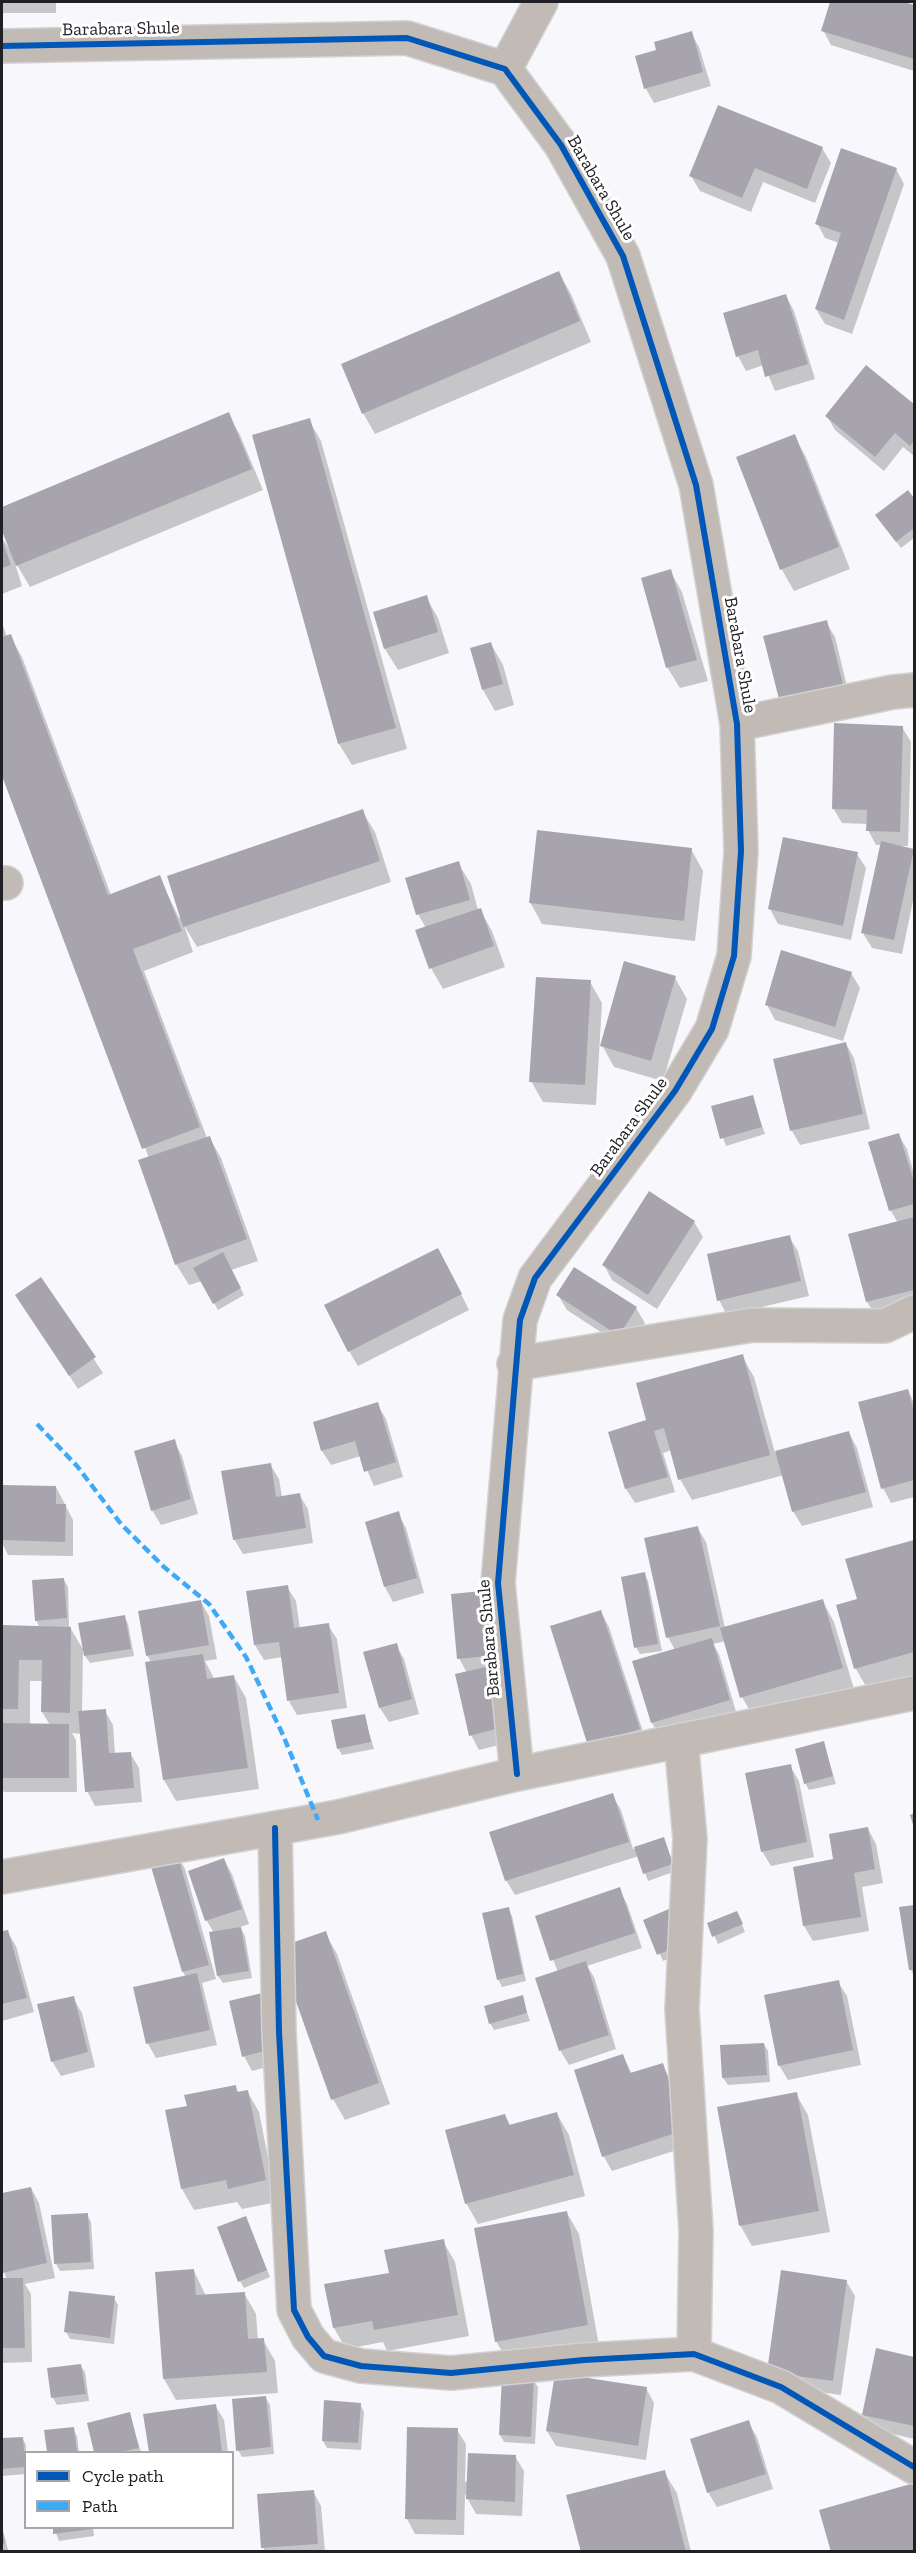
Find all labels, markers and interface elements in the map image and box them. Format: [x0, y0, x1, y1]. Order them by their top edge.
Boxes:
street label: Barabara Shule [62, 17, 180, 41]
street label: Barabara Shule [562, 132, 640, 244]
street label: Barabara Shule [719, 595, 761, 715]
street label: Barabara Shule [586, 1073, 672, 1181]
street label: Barabara Shule [473, 1579, 505, 1697]
legend [24, 2451, 234, 2529]
text: Cycle path [82, 2465, 164, 2487]
text: Path [82, 2495, 118, 2517]

